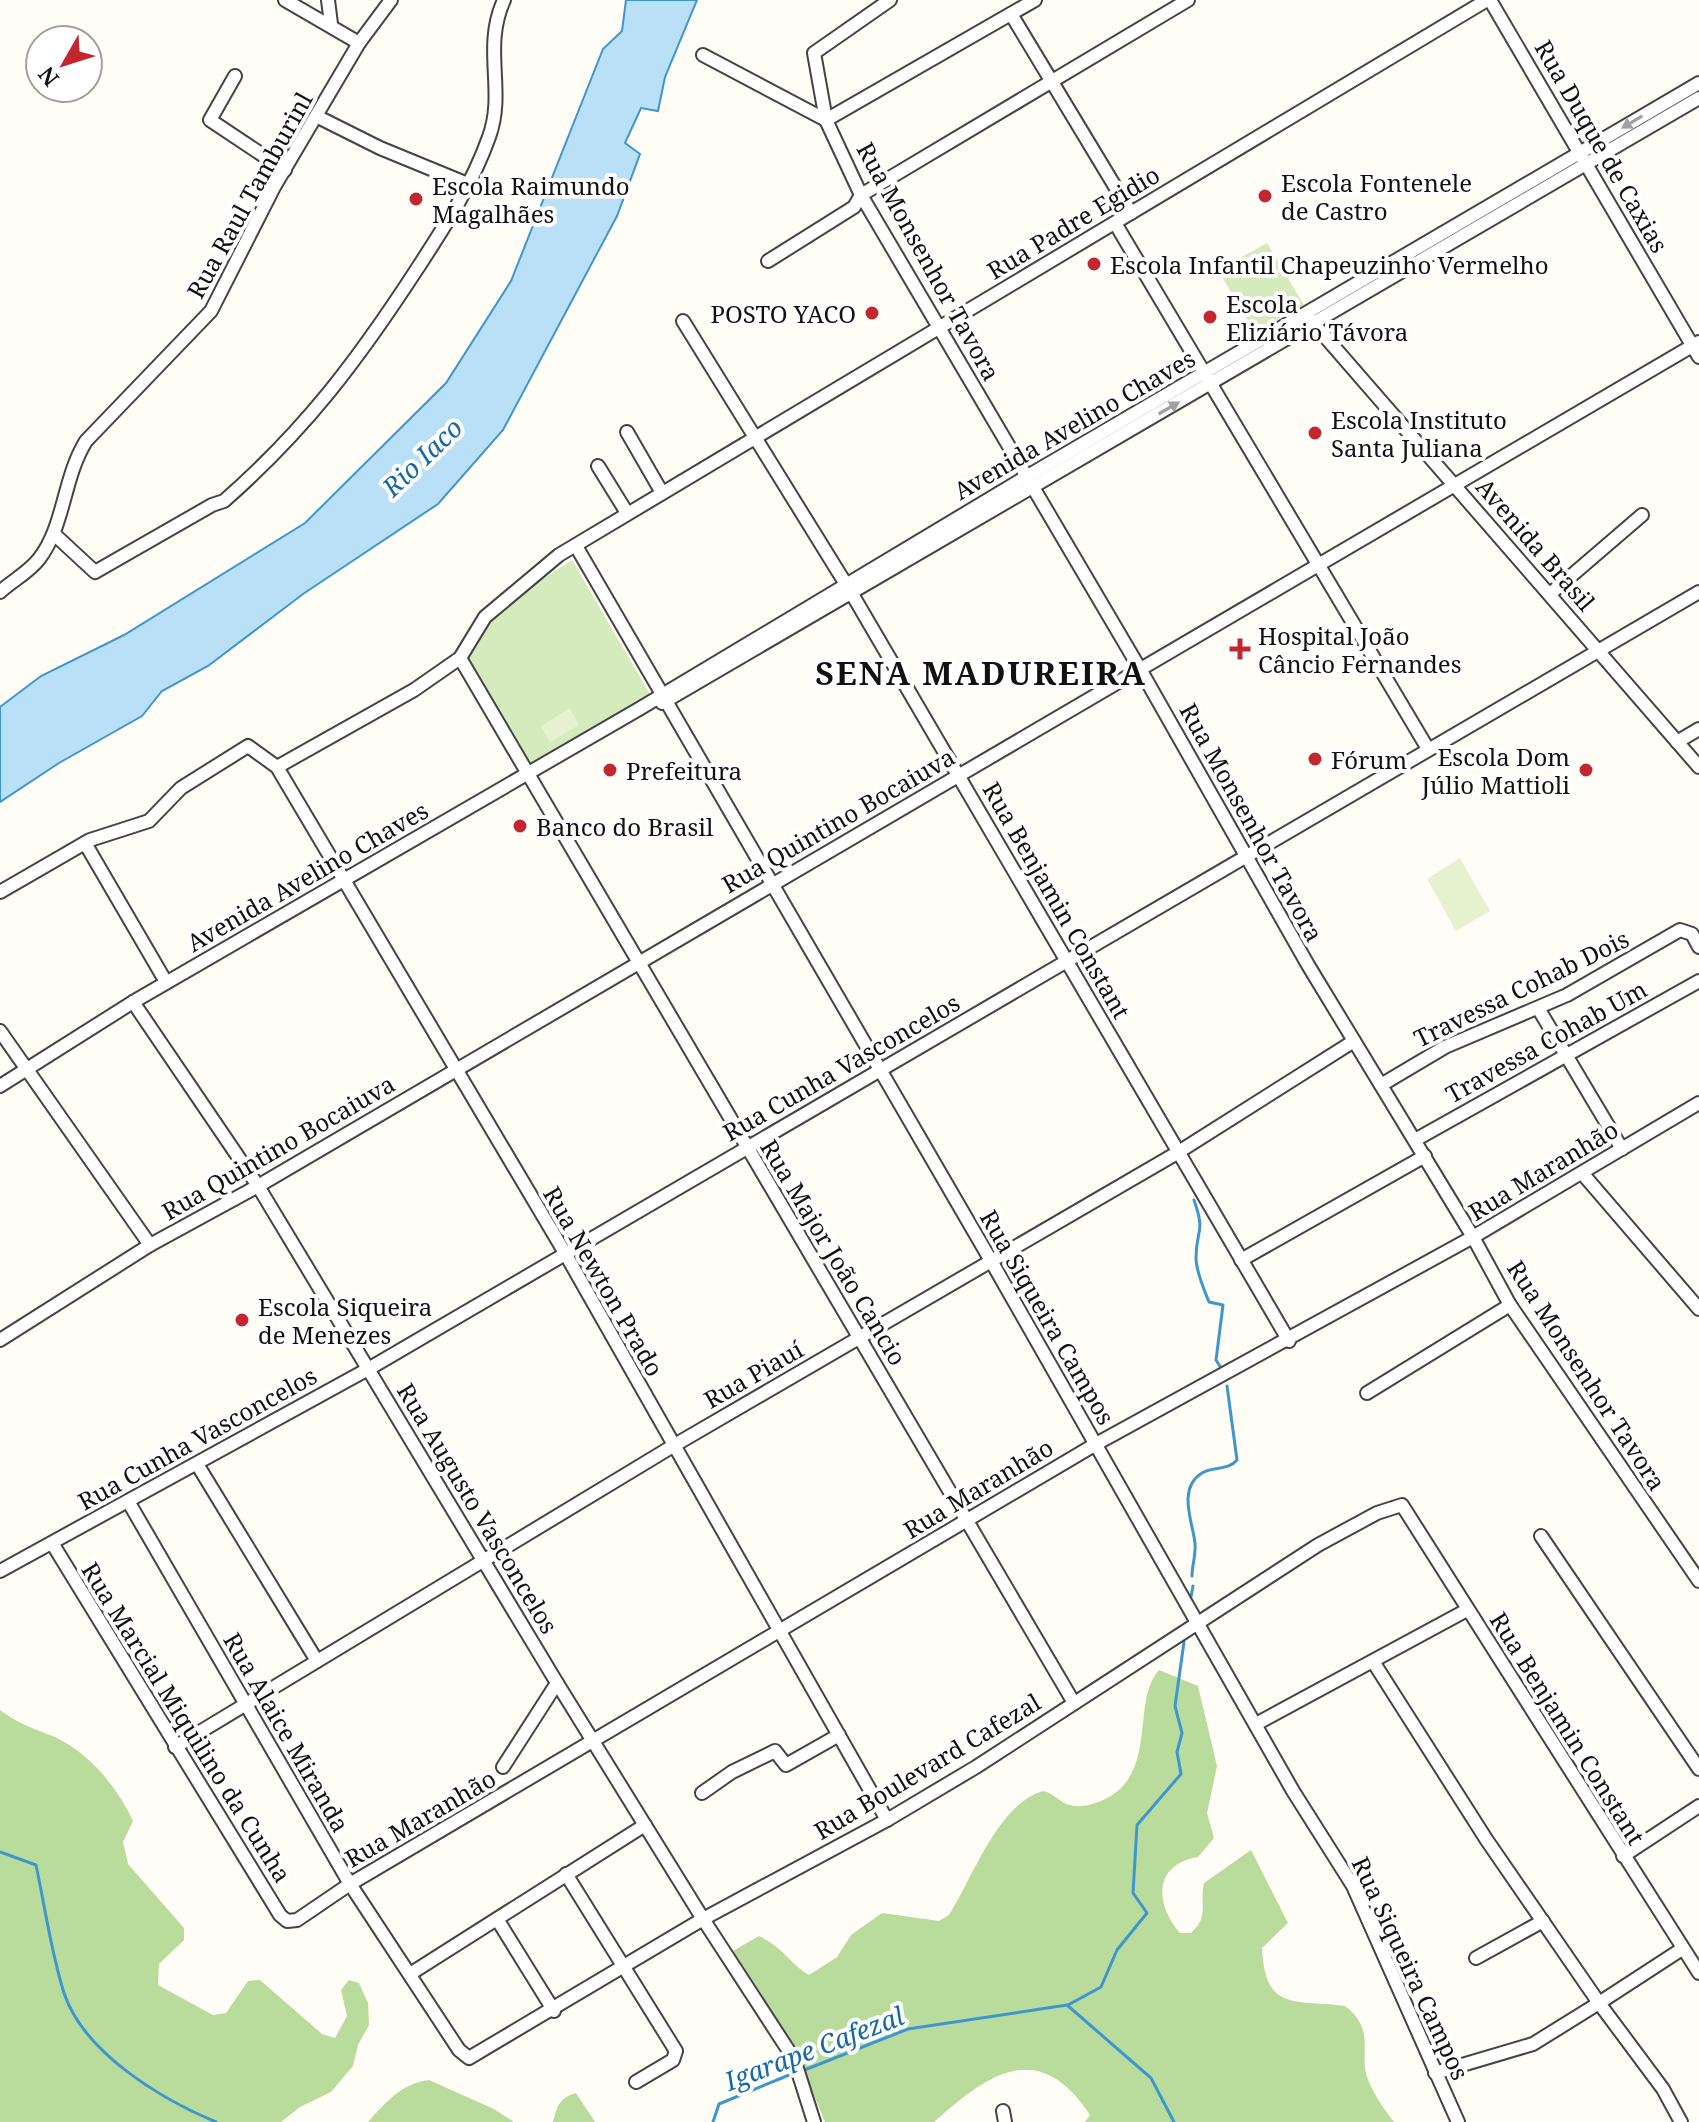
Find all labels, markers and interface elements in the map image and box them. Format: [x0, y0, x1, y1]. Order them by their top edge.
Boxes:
north arrow [24, 24, 104, 104]
street label: Rua Duque de Caxias [1528, 34, 1676, 258]
text: N [31, 61, 65, 93]
street label: Rua Raul Tamburinl [179, 86, 320, 304]
one-way arrow [1621, 115, 1643, 129]
street label: Rua Monsenhor Tavora [850, 136, 1008, 386]
street label: Rua Padre Egidio [981, 157, 1165, 287]
place label: Escola Fontenele de Castro [1281, 166, 1472, 227]
place label: Escola Raimundo Magalhães [432, 169, 630, 230]
marker: Escola Fontenele de Castro [1256, 187, 1274, 205]
marker: Escola Raimundo Magalhães [407, 190, 425, 208]
place label: Escola Infantil Chapeuzinho Vermelho [1110, 248, 1549, 281]
marker: Escola Infantil Chapeuzinho Vermelho [1085, 255, 1103, 273]
place label: Escola Eliziário Távora [1226, 287, 1408, 348]
place label: POSTO YACO [711, 297, 856, 330]
marker: POSTO YACO [863, 304, 881, 322]
marker: Escola Eliziário Távora [1201, 308, 1219, 326]
street label: Avenida Avelino Chaves [947, 341, 1201, 507]
one-way arrow [1158, 401, 1180, 415]
place label: Escola Instituto Santa Juliana [1331, 403, 1507, 464]
water label: Rio Iaco [373, 410, 470, 505]
marker: Escola Instituto Santa Juliana [1306, 424, 1324, 442]
street label: Avenida Brasil [1469, 471, 1603, 618]
place label: Hospital João Câncio Fernandes [1258, 619, 1462, 680]
marker: Hospital João Câncio Fernandes [1229, 638, 1251, 660]
district label: SENA MADUREIRA [815, 651, 1147, 694]
street label: Rua Monsenhor Tavora [1173, 697, 1331, 947]
street label: Rua Quintino Bocaiuva [716, 740, 960, 900]
place label: Escola Dom Júlio Mattioli [1420, 740, 1570, 801]
place label: Fórum [1331, 743, 1408, 776]
marker: Fórum [1306, 750, 1324, 768]
place label: Prefeitura [626, 754, 742, 787]
marker: Prefeitura [601, 761, 619, 779]
marker: Escola Dom Júlio Mattioli [1577, 761, 1595, 779]
street label: Rua Benjamin Constant [976, 776, 1138, 1024]
street label: Avenida Avelino Chaves [180, 793, 434, 959]
place label: Banco do Brasil [536, 810, 714, 843]
marker: Banco do Brasil [511, 817, 529, 835]
street label: Travessa Cohab Dois [1408, 922, 1634, 1054]
street label: Travessa Cohab Um [1439, 972, 1653, 1110]
street label: Rua Cunha Vasconcelos [717, 986, 965, 1148]
street label: Rua Quintino Bocaiuva [156, 1067, 400, 1227]
street label: Rua Maranhão [1462, 1112, 1624, 1228]
street label: Rua Major João Cancio [753, 1133, 915, 1371]
street label: Rua Newton Prado [536, 1180, 672, 1382]
street label: Rua Siqueira Campos [973, 1204, 1123, 1430]
street label: Rua Monsenhor Tavora [1500, 1254, 1674, 1496]
place label: Escola Siqueira de Menezes [258, 1290, 432, 1351]
marker: Escola Siqueira de Menezes [233, 1311, 251, 1329]
street label: Rua Piauí [697, 1332, 809, 1416]
street label: Rua Cunha Vasconcelos [72, 1359, 322, 1517]
street label: Rua Augusto Vasconcelos [390, 1377, 566, 1639]
street label: Rua Maranhão [897, 1430, 1059, 1546]
street label: Rua Marcial Miquilino da Cunha [74, 1556, 300, 1888]
street label: Rua Benjamin Constant [1483, 1605, 1653, 1851]
street label: Rua Alaice Miranda [216, 1626, 358, 1838]
street label: Rua Boulevard Cafezal [808, 1685, 1047, 1847]
street label: Rua Maranhão [338, 1761, 502, 1875]
street label: Rua Siqueira Campos [1345, 1851, 1477, 2085]
water label: Igarape Cafezal [718, 1997, 909, 2099]

